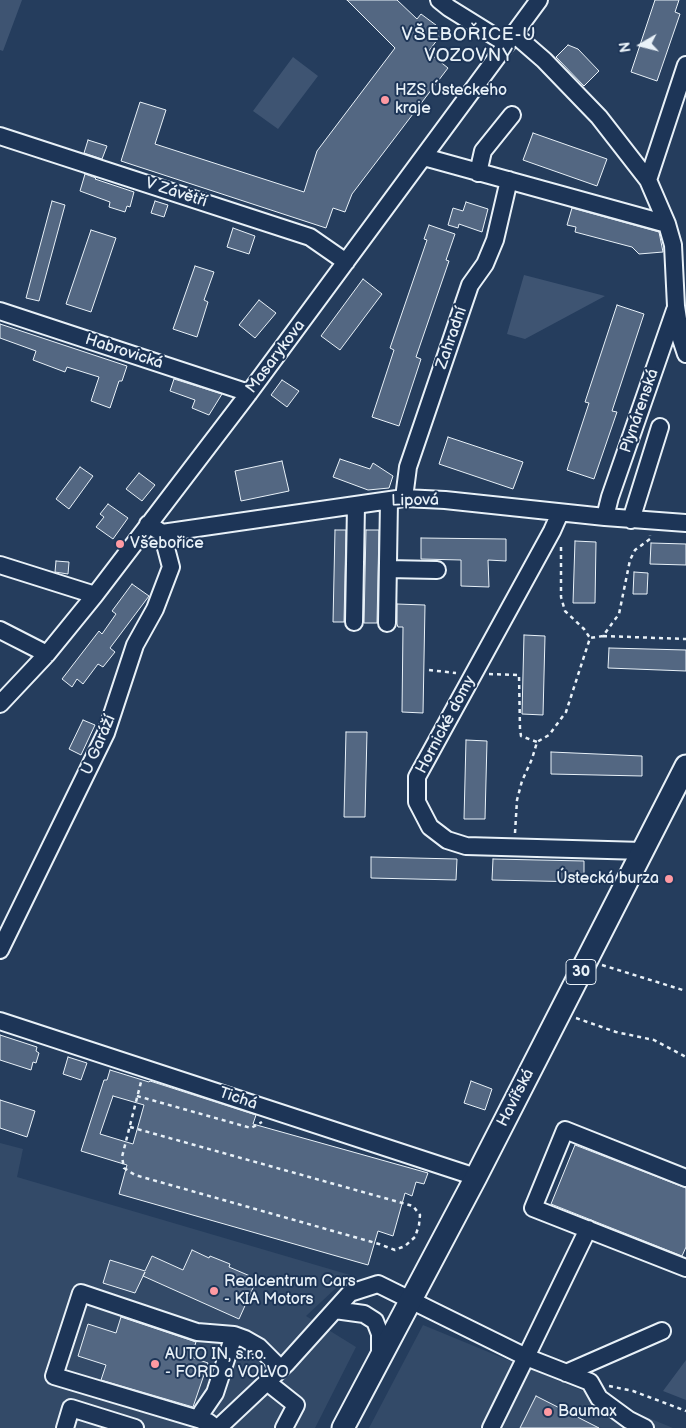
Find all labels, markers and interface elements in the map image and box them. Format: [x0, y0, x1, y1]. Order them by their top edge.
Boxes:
north arrow [616, 20, 666, 70]
district label: VŠEBOŘICE-U VOZOVNY [400, 24, 538, 66]
text: N [617, 41, 635, 54]
place label: HZS Ústeckeho kraje [395, 81, 507, 119]
marker: HZS Ústeckeho kraje [379, 94, 391, 106]
street label: V Závětří [143, 174, 209, 212]
street label: Zahradní [432, 305, 472, 371]
street label: Masarykova [242, 317, 310, 397]
street label: Habrovická [83, 330, 165, 374]
street label: Plynárenská [617, 367, 663, 455]
street label: Lipová [391, 491, 439, 511]
place label: Všebořice [130, 534, 204, 554]
marker: Všebořice [114, 538, 126, 550]
street label: Hornické domy [412, 673, 480, 777]
street label: U Garáží [78, 712, 120, 778]
place label: Ústecká burza [556, 869, 659, 889]
marker: Ústecká burza [663, 873, 675, 885]
road number: 30 [566, 960, 596, 984]
street label: Havířská [493, 1066, 539, 1130]
street label: Tichá [216, 1084, 260, 1114]
place label: Realcentrum Cars - KIA Motors [224, 1272, 356, 1310]
marker: Realcentrum Cars - KIA Motors [208, 1285, 220, 1297]
place label: AUTO IN, s.r.o. - FORD a VOLVO [165, 1345, 289, 1383]
marker: AUTO IN, s.r.o. - FORD a VOLVO [149, 1358, 161, 1370]
place label: Baumax [558, 1402, 617, 1422]
marker: Baumax [542, 1406, 554, 1418]

